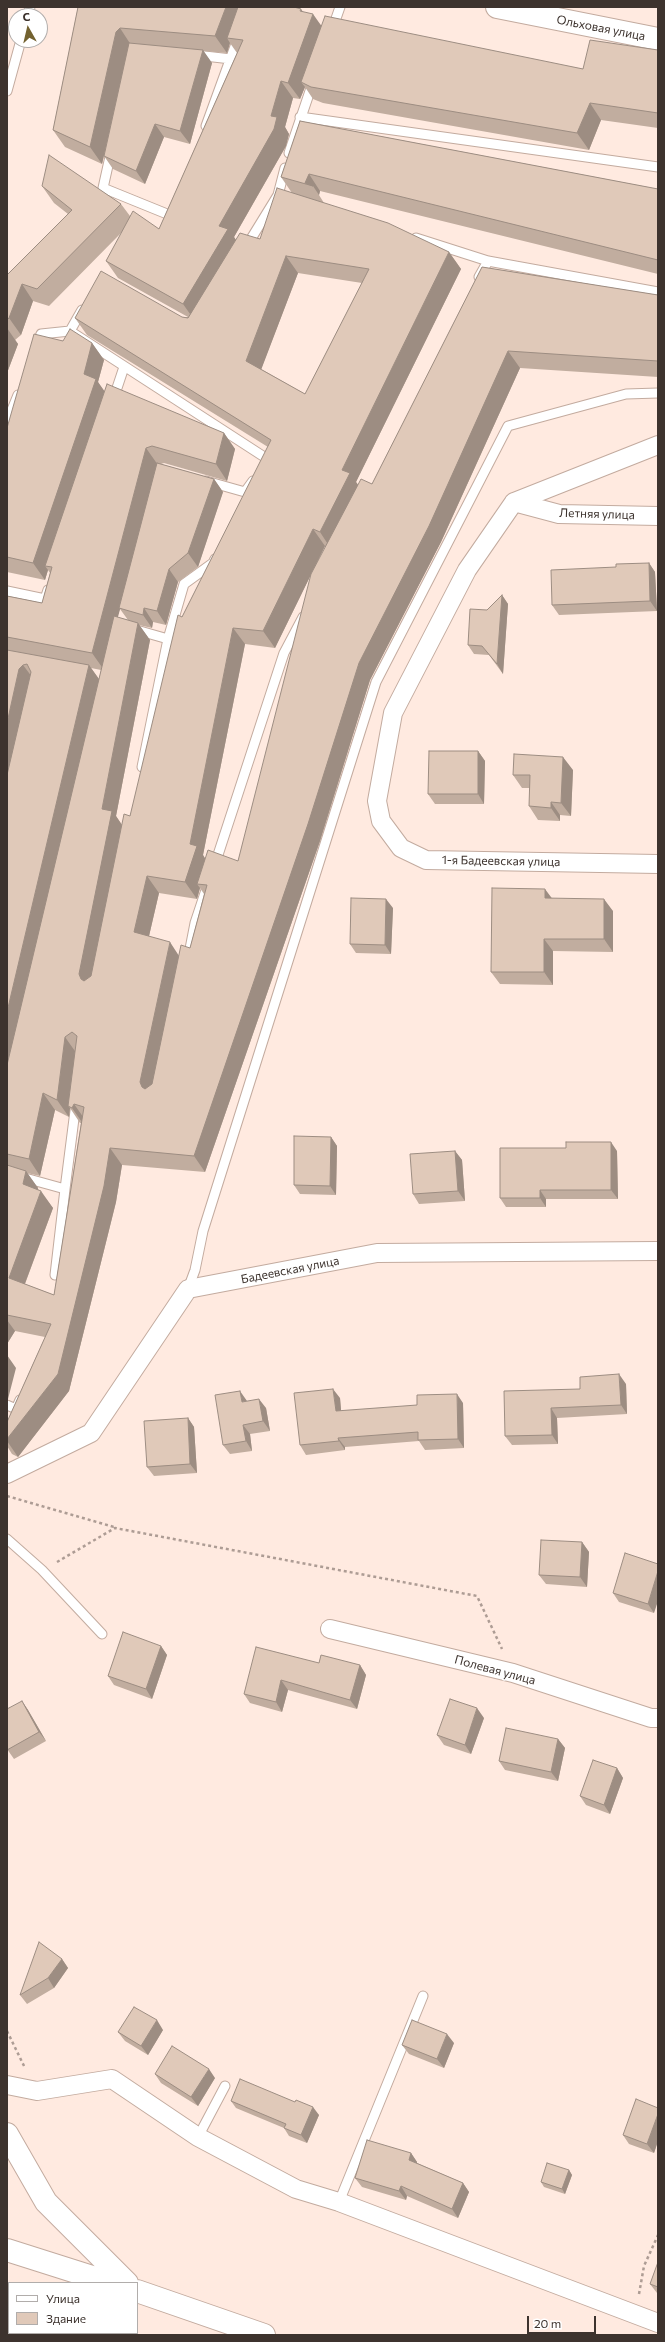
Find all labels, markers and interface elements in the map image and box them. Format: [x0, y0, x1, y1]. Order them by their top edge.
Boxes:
north arrow [8, 8, 48, 48]
text: С [22, 10, 31, 24]
street label: Ольховая улица [555, 12, 647, 44]
street label: Летняя улица [559, 505, 635, 523]
street label: 1-я Бадеевская улица [442, 853, 560, 869]
street label: Бадеевская улица [240, 1253, 340, 1287]
street label: Полевая улица [453, 1652, 537, 1688]
legend [8, 2282, 138, 2334]
text: Улица [46, 2291, 80, 2305]
scale bar [529, 2308, 598, 2334]
text: Здание [46, 2311, 86, 2325]
text: 20 m [534, 2316, 561, 2330]

